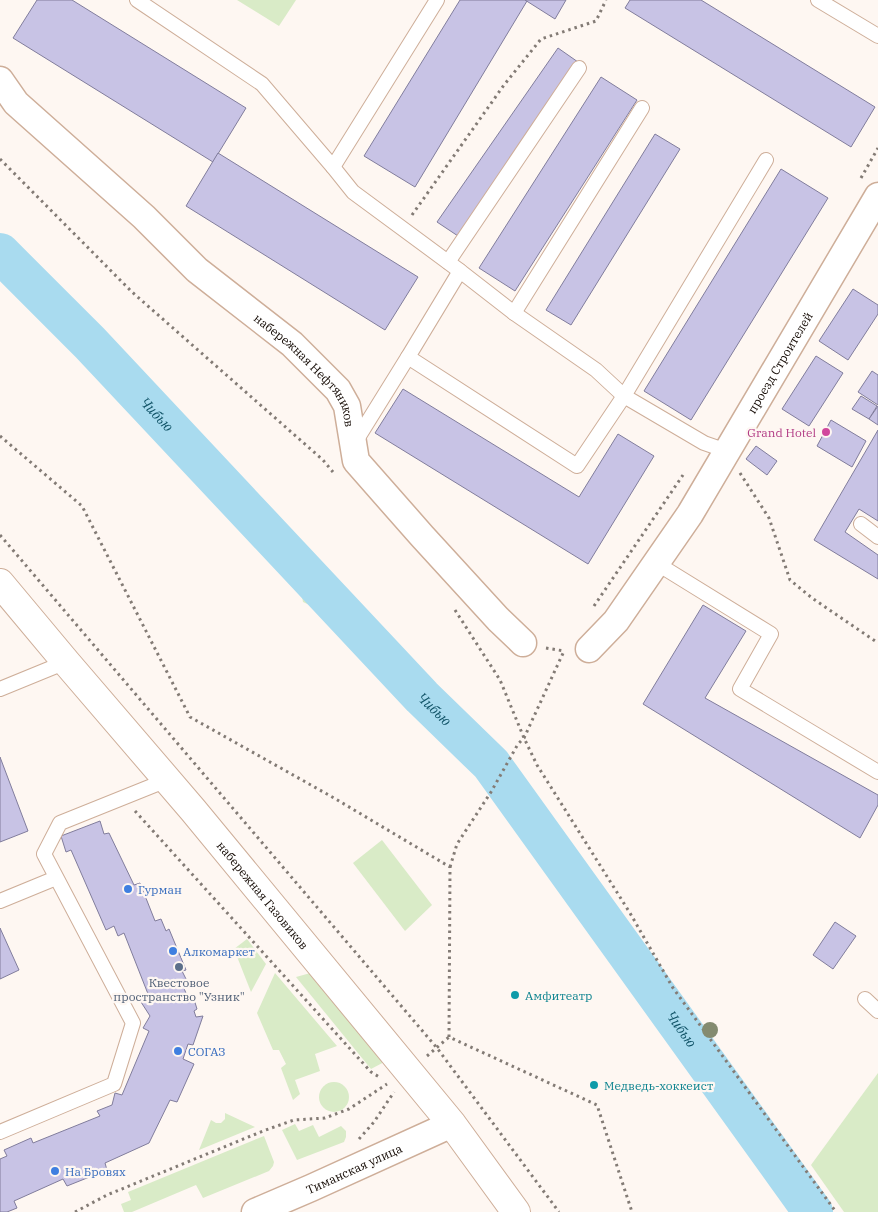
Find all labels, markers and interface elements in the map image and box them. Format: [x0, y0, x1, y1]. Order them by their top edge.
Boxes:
street label: проезд Строителей [744, 309, 815, 416]
street label: набережная Нефтяников [251, 310, 358, 428]
water label: Чибью [136, 393, 177, 435]
place label: Grand Hotel [747, 425, 816, 440]
marker: Grand Hotel [820, 426, 832, 438]
water label: Чибью [414, 688, 455, 730]
street label: набережная Газовиков [214, 838, 312, 952]
place label: Гурман [138, 882, 182, 897]
marker: Гурман [122, 883, 134, 895]
place label: Алкомаркет [183, 944, 255, 959]
marker: Алкомаркет [167, 945, 179, 957]
marker: Квестовое пространство "Узник" [173, 961, 185, 973]
place label: Квестовое пространство "Узник" [113, 975, 245, 1004]
place label: Амфитеатр [525, 988, 592, 1003]
marker: Амфитеатр [509, 989, 521, 1001]
water label: Чибью [662, 1007, 701, 1051]
place label: СОГАЗ [188, 1044, 225, 1059]
marker: СОГАЗ [172, 1045, 184, 1057]
place label: Медведь-хоккеист [604, 1078, 713, 1093]
marker: Медведь-хоккеист [588, 1079, 600, 1091]
street label: Тиманская улица [303, 1140, 405, 1197]
place label: На Бровях [65, 1164, 126, 1179]
marker: На Бровях [49, 1165, 61, 1177]

